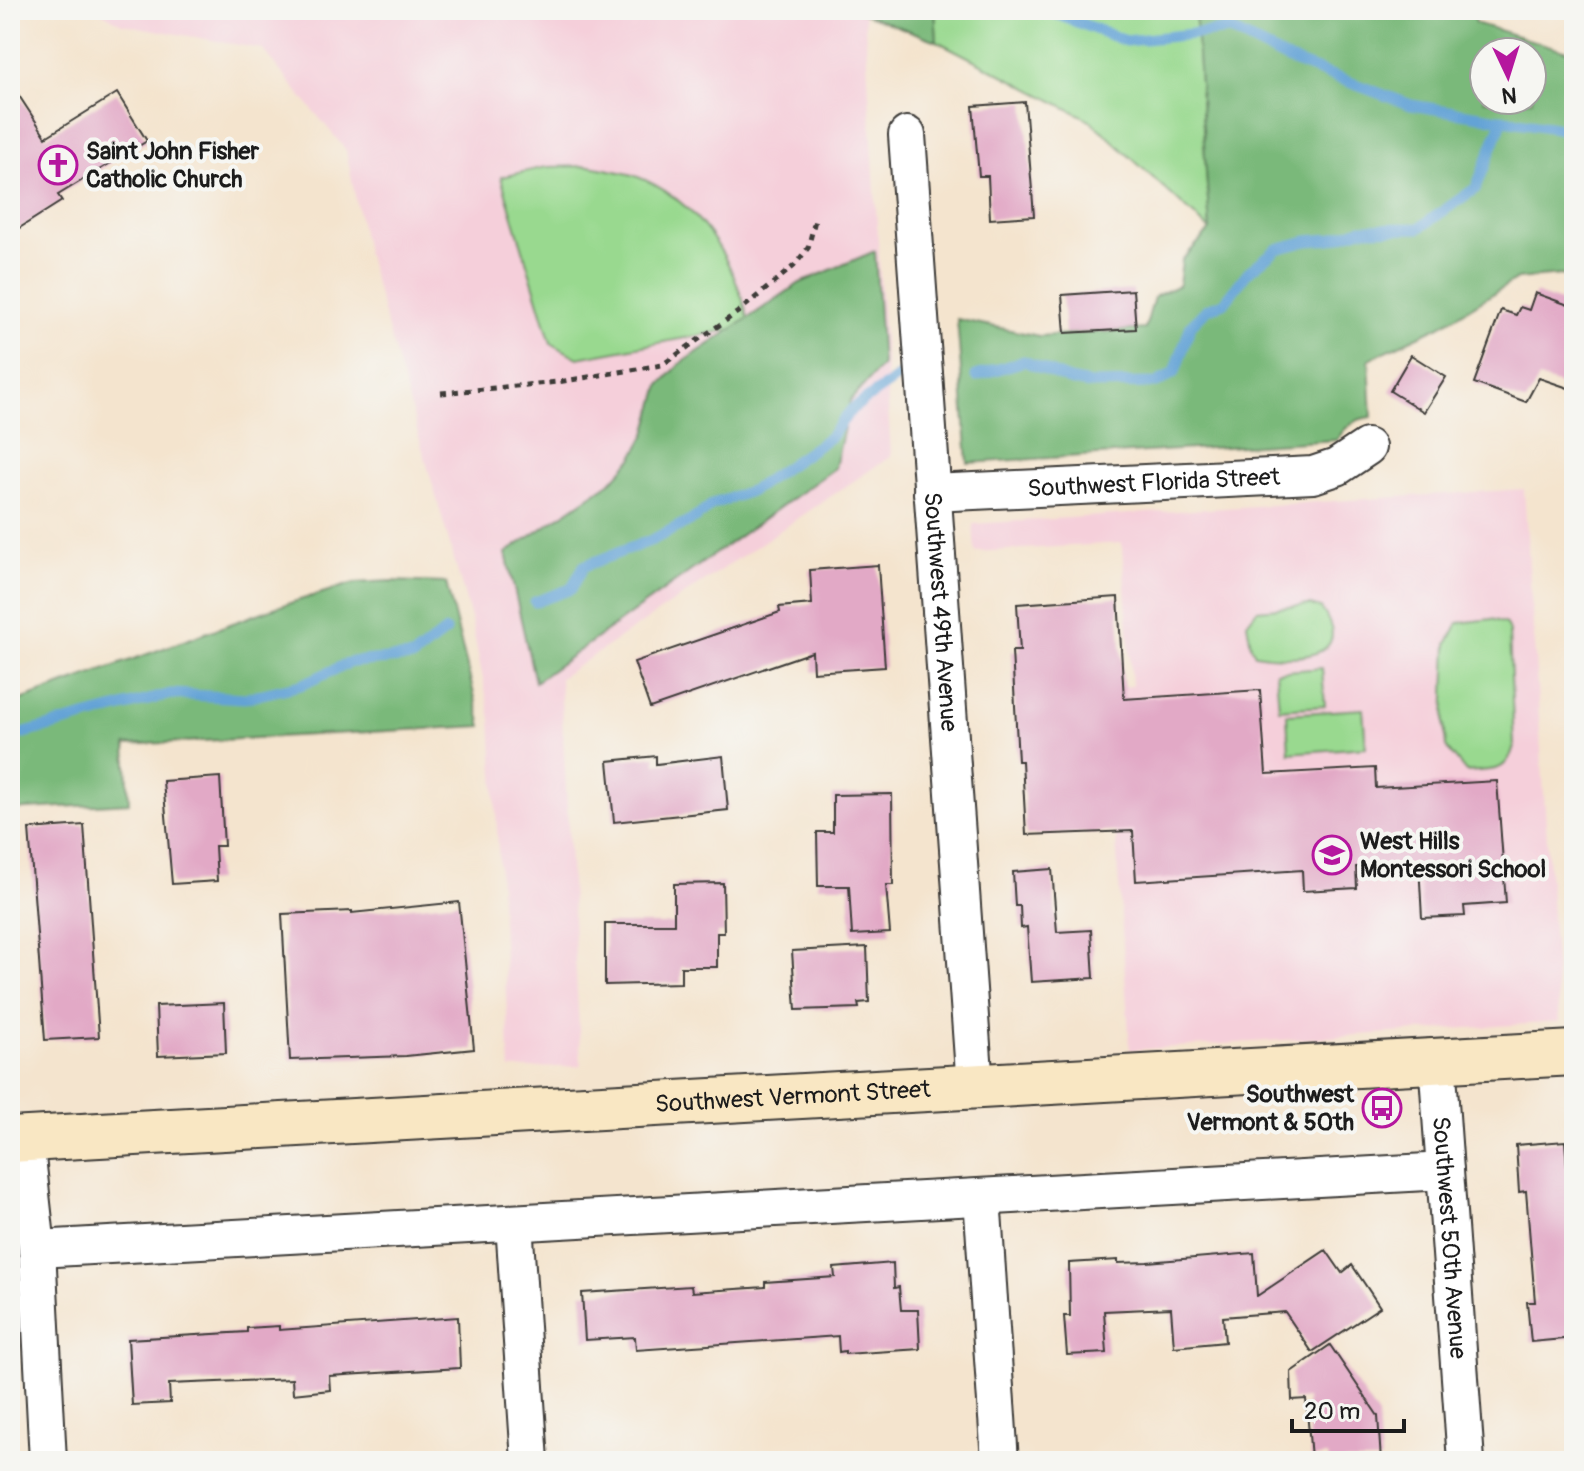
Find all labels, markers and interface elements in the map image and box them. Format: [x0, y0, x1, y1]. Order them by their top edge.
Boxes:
north arrow [1468, 36, 1548, 116]
text: N [1501, 80, 1518, 109]
place label: Saint John Fisher Catholic Church [86, 137, 259, 194]
church icon: Saint John Fisher Catholic Church [37, 144, 79, 186]
street label: Southwest Florida Street [1027, 462, 1281, 503]
street label: Southwest 49th Avenue [918, 491, 964, 733]
place label: West Hills Montessori School [1360, 827, 1546, 884]
school or university icon: West Hills Montessori School [1311, 834, 1353, 876]
street label: Southwest Vermont Street [654, 1074, 932, 1119]
place label: Southwest Vermont & 50th [1186, 1080, 1355, 1137]
bus stop icon: Southwest Vermont & 50th [1361, 1087, 1403, 1129]
street label: Southwest 50th Avenue [1427, 1115, 1473, 1360]
scale bar [1292, 1383, 1404, 1433]
text: 20 m [1304, 1397, 1360, 1426]

